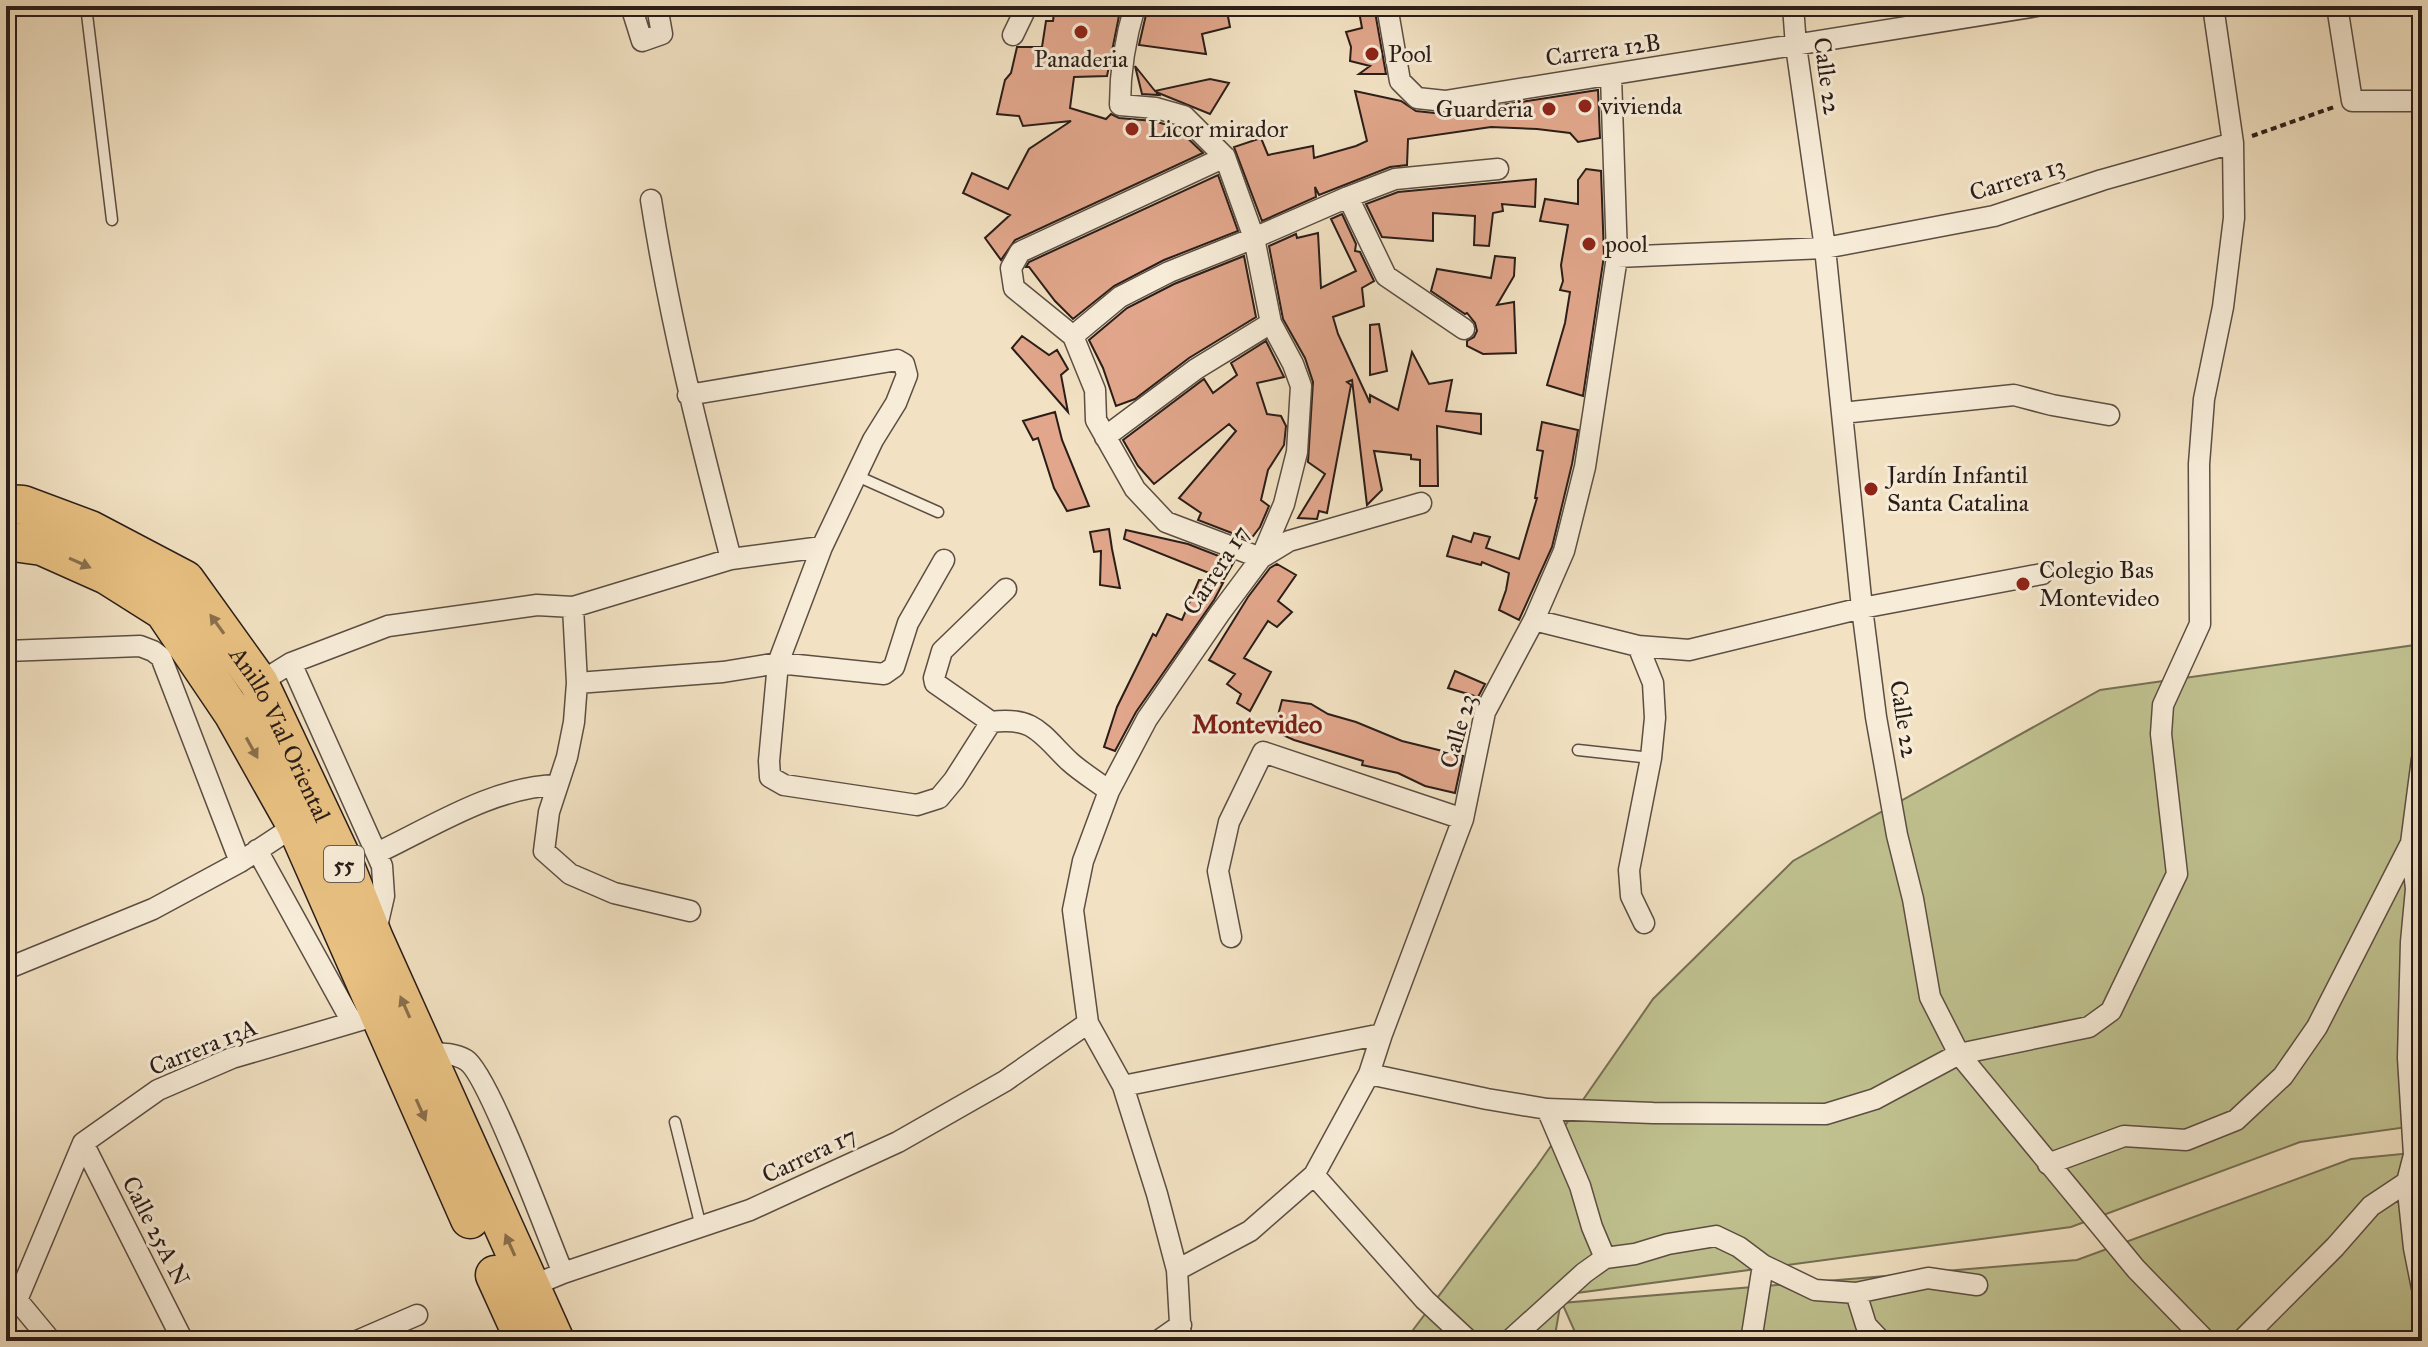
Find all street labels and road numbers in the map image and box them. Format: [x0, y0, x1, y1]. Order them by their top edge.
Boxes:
street label: Carrera 12B [1544, 27, 1662, 73]
street label: Calle 22 [1807, 35, 1847, 117]
street label: Carrera 13 [1966, 150, 2068, 208]
street label: Carrera 17 [1176, 520, 1256, 620]
street label: Anillo Vial Oriental [222, 640, 338, 827]
street label: Calle 22 [1883, 678, 1925, 760]
street label: Calle 23 [1433, 690, 1483, 772]
road number: 55 [324, 846, 364, 882]
street label: Carrera 13A [145, 1012, 261, 1082]
street label: Carrera 17 [757, 1120, 861, 1190]
street label: Calle 25A N [116, 1171, 196, 1291]

